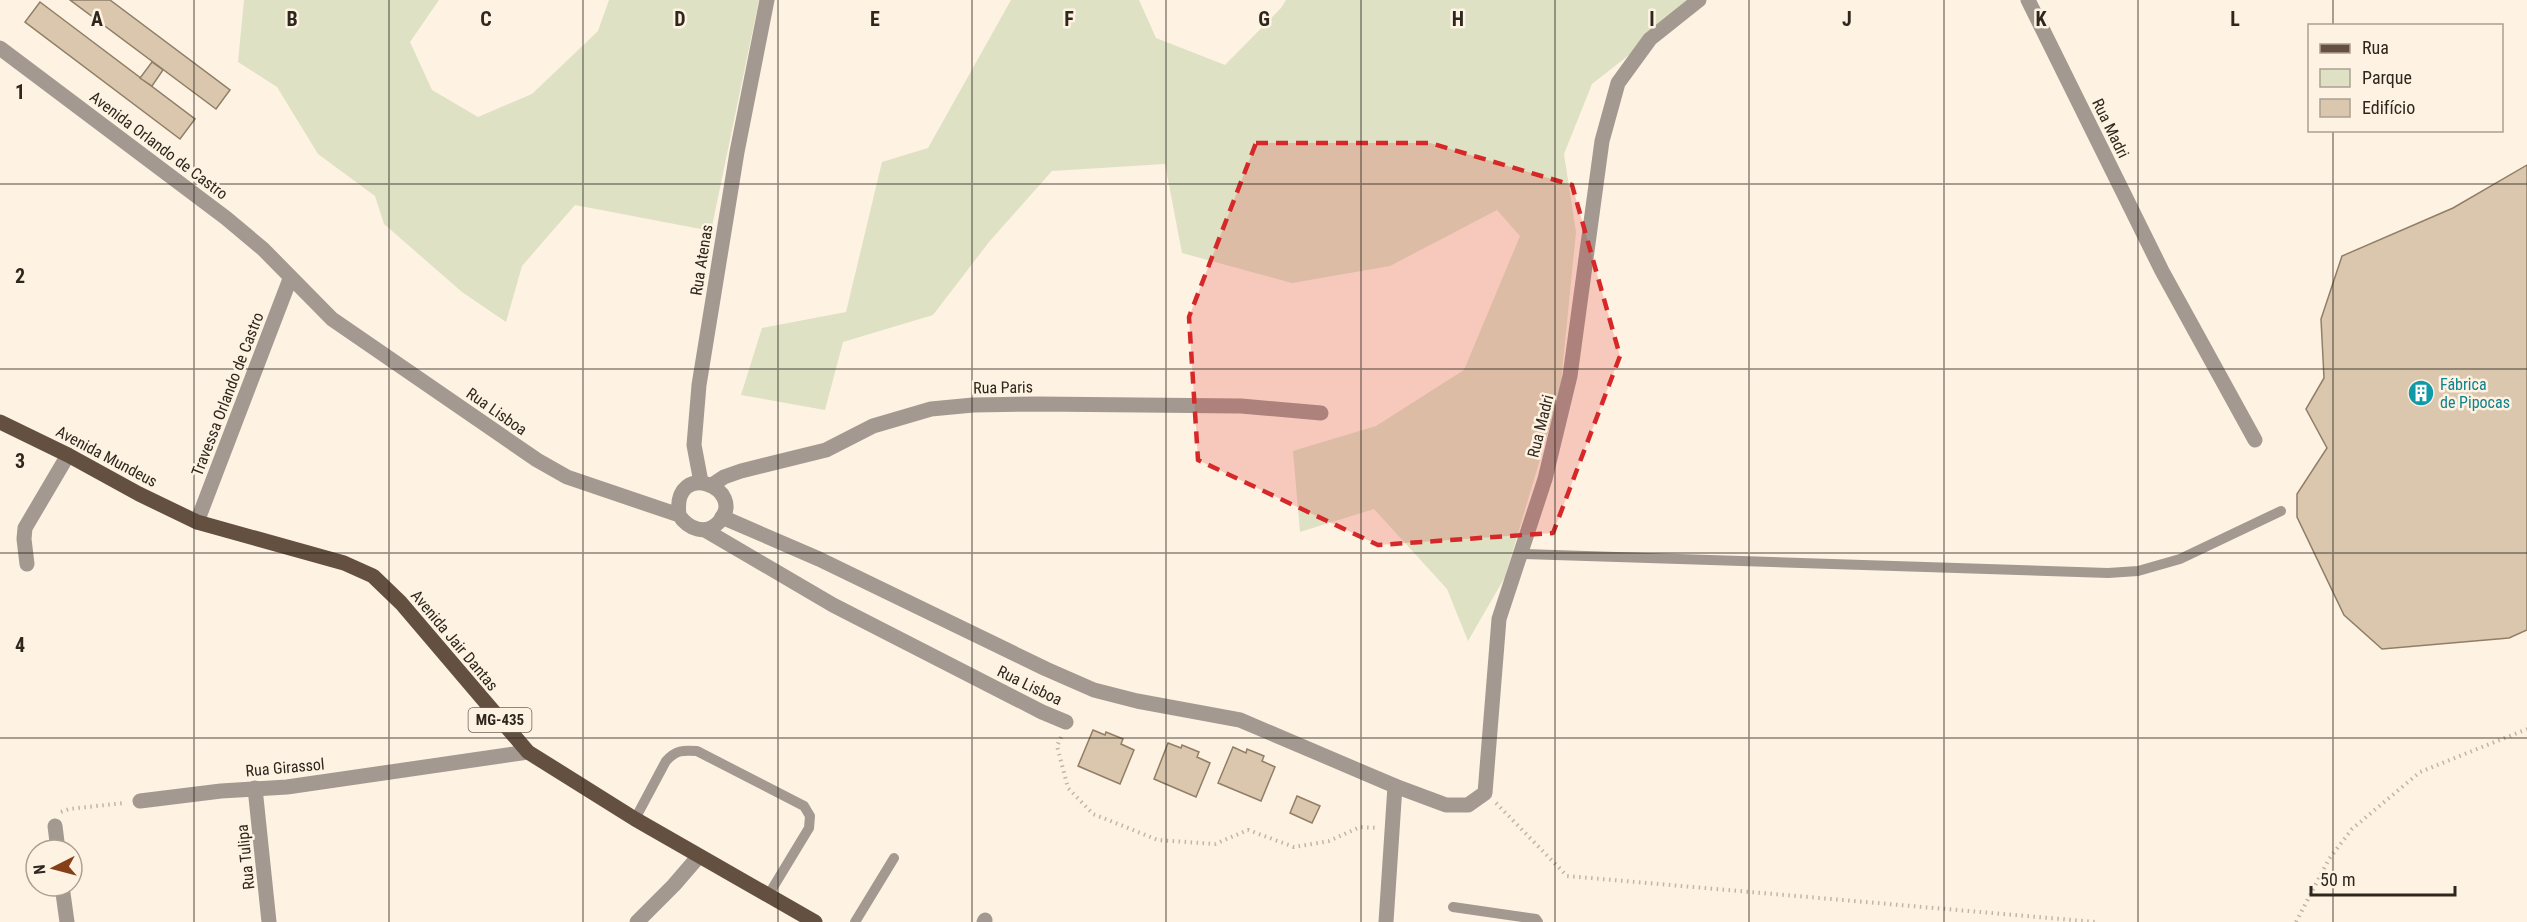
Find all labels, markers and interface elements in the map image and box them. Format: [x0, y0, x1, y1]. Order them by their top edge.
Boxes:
text: A [91, 7, 103, 31]
text: B [286, 7, 298, 31]
text: C [480, 7, 492, 31]
text: D [674, 7, 686, 31]
text: E [870, 7, 880, 31]
text: F [1064, 7, 1074, 31]
text: G [1258, 7, 1270, 31]
text: H [1452, 7, 1464, 31]
text: I [1649, 7, 1655, 31]
text: J [1842, 7, 1852, 31]
text: K [2035, 7, 2047, 31]
text: L [2230, 7, 2240, 31]
legend [2308, 24, 2503, 132]
text: Rua [2362, 37, 2389, 58]
text: Parque [2362, 67, 2412, 88]
text: 1 [15, 80, 25, 104]
street label: Avenida Orlando de Castro [86, 87, 231, 203]
street label: Rua Madri [2088, 95, 2133, 161]
text: Edifício [2362, 97, 2415, 118]
street label: Rua Atenas [687, 223, 716, 297]
text: 2 [15, 264, 25, 288]
street label: Travessa Orlando de Castro [187, 310, 267, 479]
place label: Fábrica de Pipocas [2440, 375, 2510, 412]
street label: Rua Paris [973, 377, 1033, 398]
building icon: Fábrica de Pipocas [2406, 378, 2436, 408]
street label: Rua Lisboa [463, 384, 531, 439]
street label: Rua Madri [1524, 393, 1557, 459]
street label: Avenida Mundeus [53, 422, 161, 491]
text: 3 [15, 449, 25, 473]
street label: Avenida Jair Dantas [407, 586, 502, 695]
text: 4 [15, 633, 25, 657]
street label: Rua Lisboa [994, 662, 1065, 709]
road number: MG-435 [468, 708, 532, 732]
street label: Rua Girassol [245, 755, 325, 780]
street label: Rua Tulipa [233, 823, 258, 890]
north arrow [24, 838, 84, 898]
scale bar [2311, 859, 2455, 897]
text: N [30, 864, 50, 875]
text: 50 m [2320, 869, 2355, 890]

